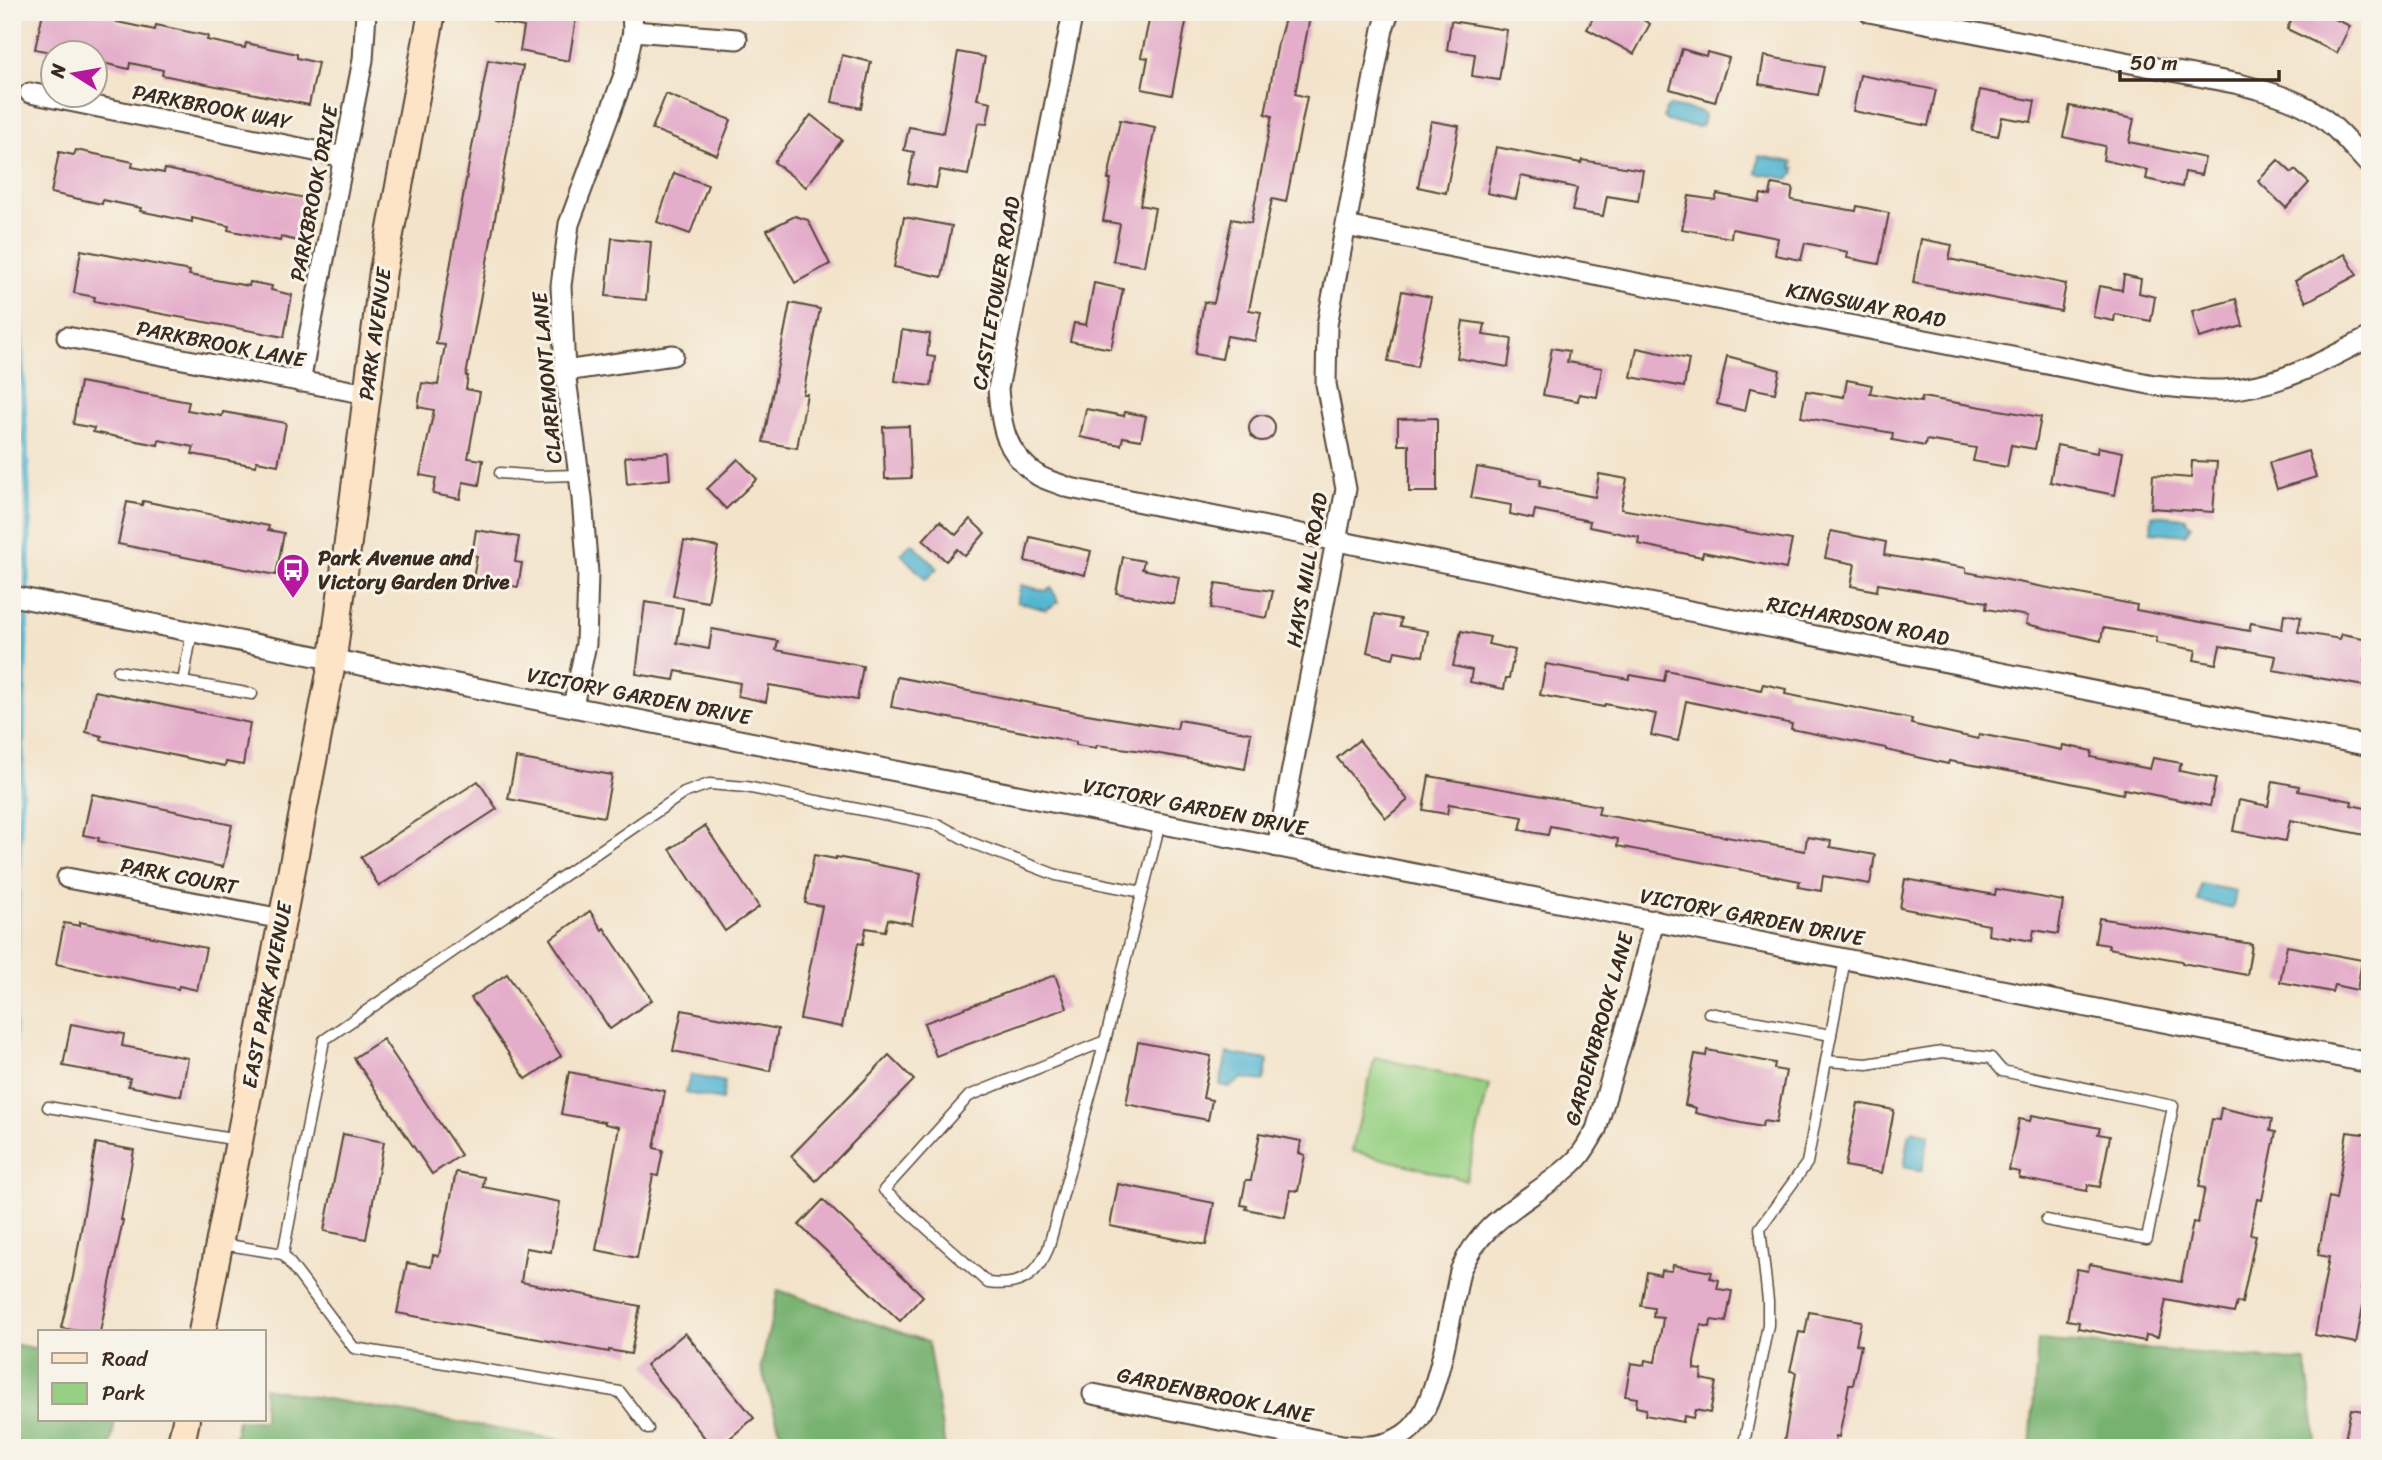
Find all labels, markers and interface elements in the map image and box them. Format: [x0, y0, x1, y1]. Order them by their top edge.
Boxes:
north arrow [38, 38, 108, 108]
scale bar [2120, 38, 2279, 82]
text: 50 m [2130, 44, 2178, 82]
text: N [40, 60, 75, 81]
street label: PARKBROOK WAY [129, 73, 296, 141]
street label: PARKBROOK DRIVE [278, 100, 350, 285]
street label: CASTLETOWER ROAD [960, 193, 1032, 393]
street label: PARK AVENUE [347, 264, 403, 403]
street label: KINGSWAY ROAD [1783, 271, 1950, 339]
street label: CLAREMONT LANE [520, 289, 573, 465]
street label: PARKBROOK LANE [133, 309, 310, 379]
street label: HAYS MILL ROAD [1275, 489, 1339, 650]
place label: Park Avenue and Victory Garden Drive [318, 539, 510, 601]
bus stop icon: Park Avenue and Victory Garden Drive [274, 551, 312, 600]
street label: RICHARDSON ROAD [1763, 585, 1953, 657]
street label: VICTORY GARDEN DRIVE [524, 656, 756, 737]
street label: VICTORY GARDEN DRIVE [1080, 767, 1312, 848]
street label: PARK COURT [117, 846, 242, 906]
street label: VICTORY GARDEN DRIVE [1637, 877, 1869, 958]
street label: EAST PARK AVENUE [230, 897, 304, 1091]
street label: GARDENBROOK LANE [1553, 927, 1645, 1130]
legend [38, 1330, 266, 1422]
text: Road [102, 1340, 149, 1378]
street label: GARDENBROOK LANE [1113, 1356, 1318, 1435]
text: Park [102, 1374, 145, 1412]

